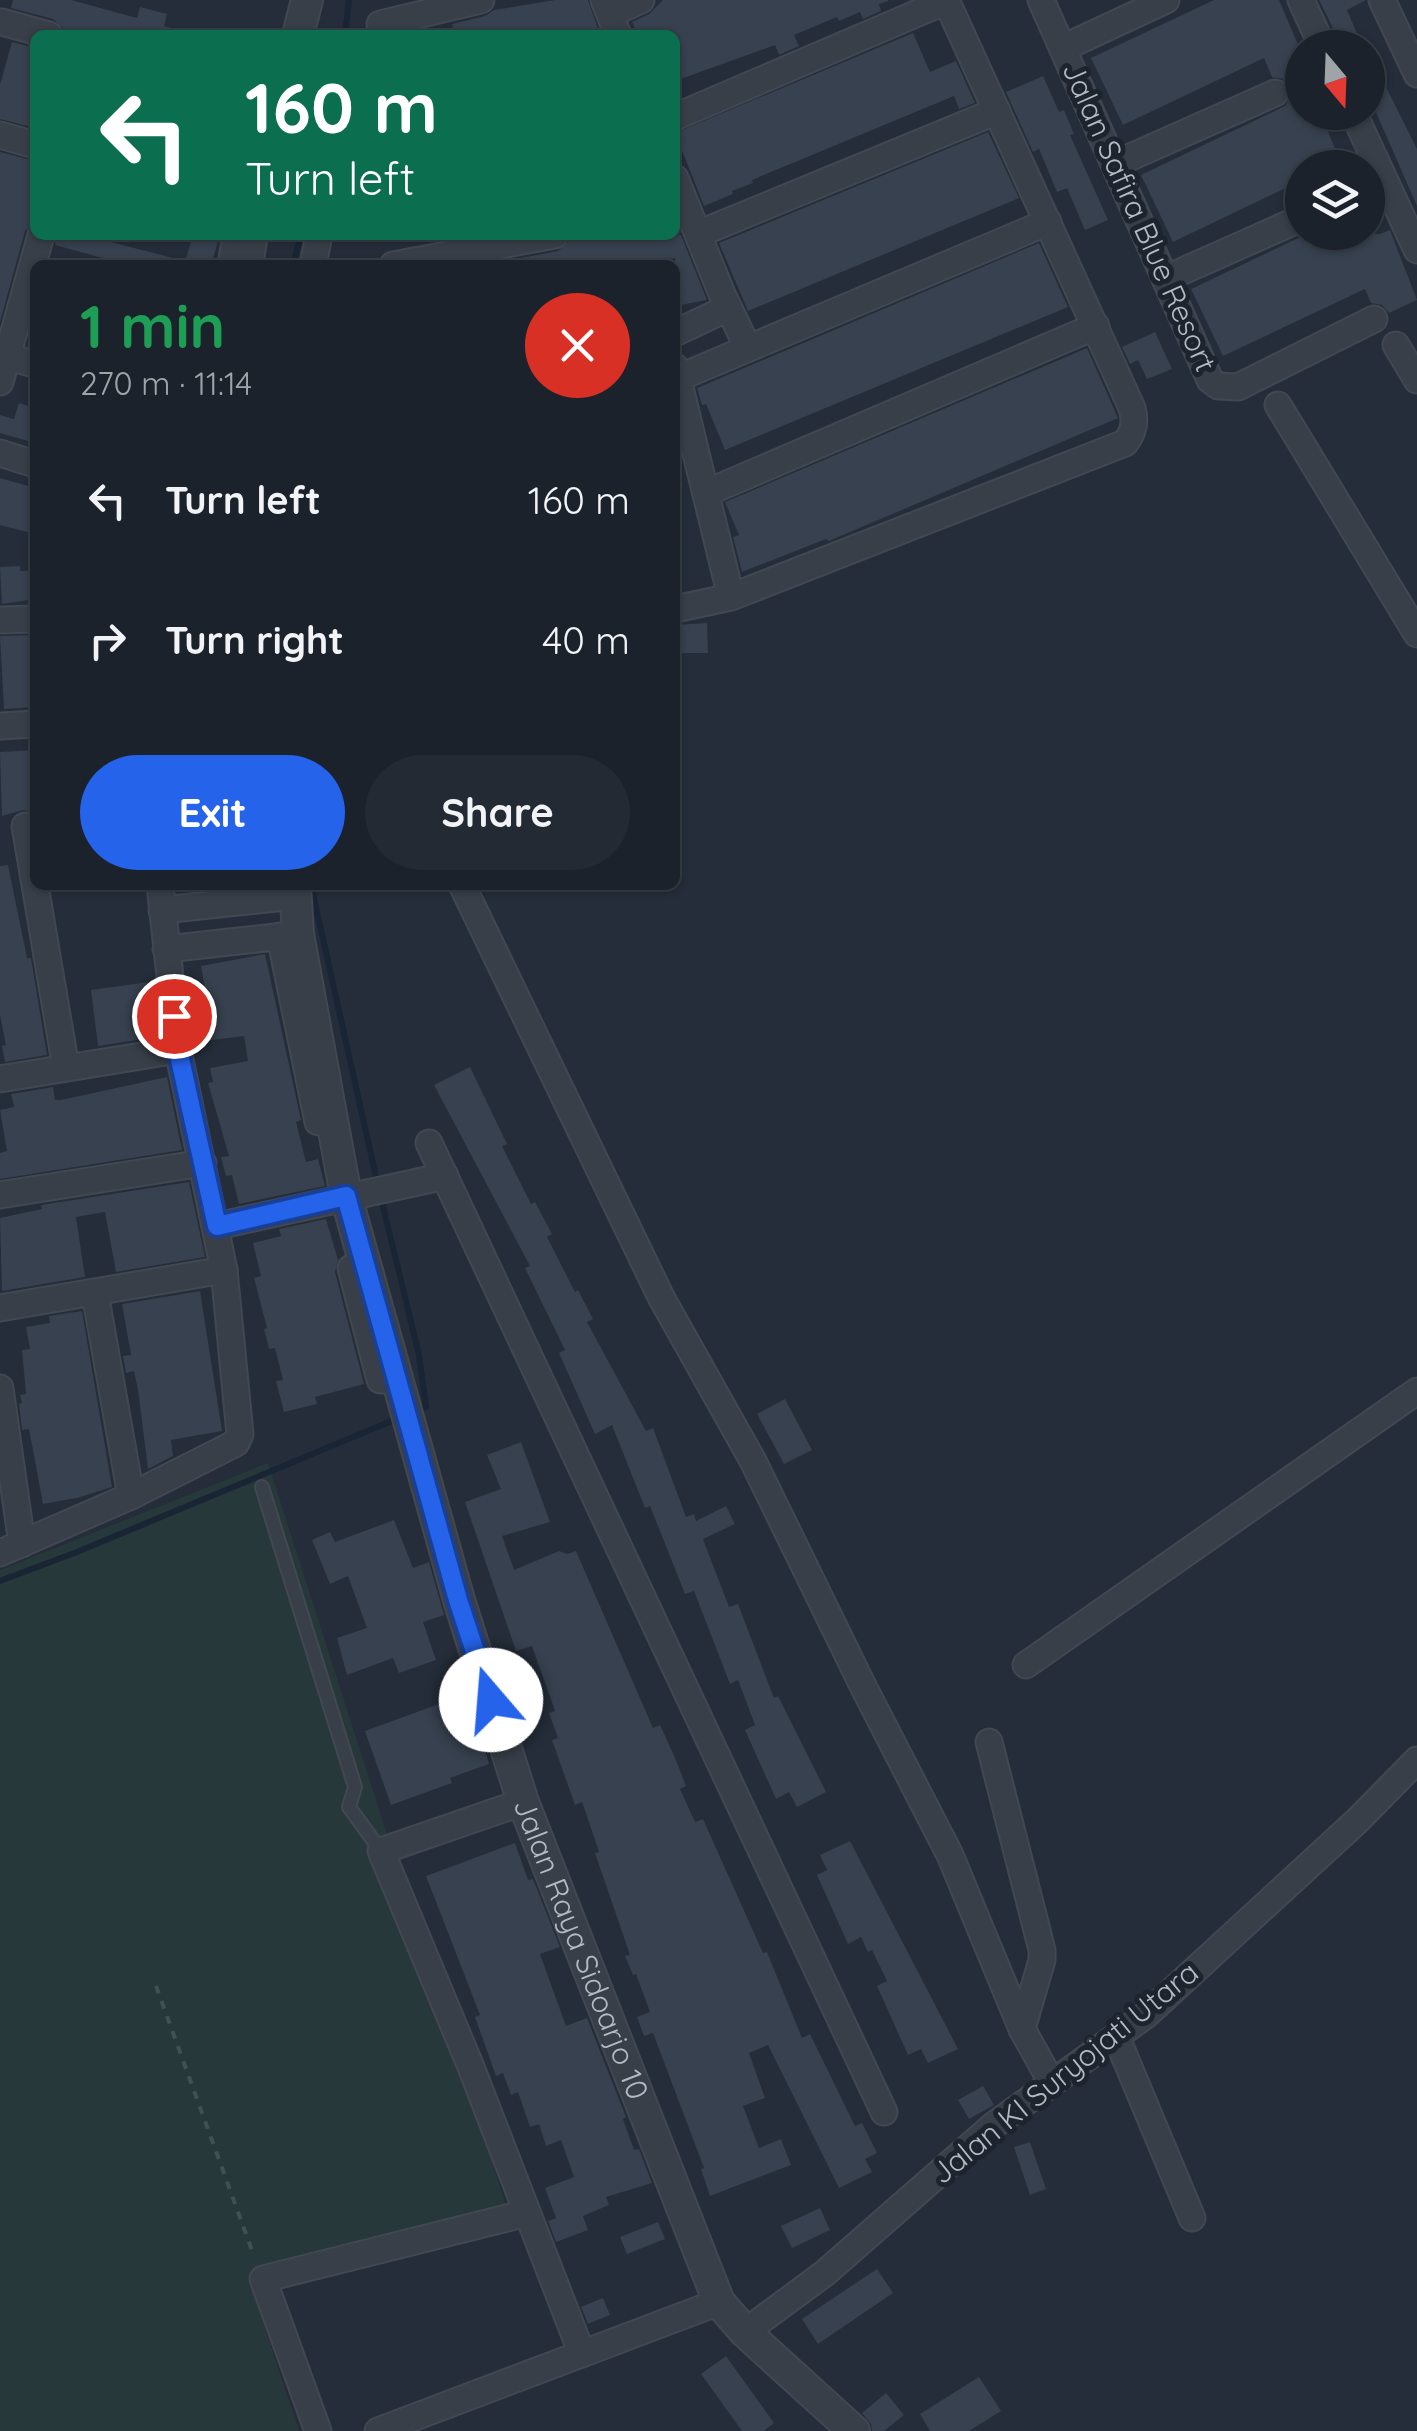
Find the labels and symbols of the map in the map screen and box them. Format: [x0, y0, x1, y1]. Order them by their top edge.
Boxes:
north arrow [1285, 30, 1385, 130]
street label: Jalan Safira Blue Resort [1054, 56, 1225, 377]
pin [132, 974, 217, 1059]
position arrow [439, 1648, 543, 1752]
street label: Jalan Raya Sidoarjo 10 [506, 1793, 658, 2105]
street label: Jalan KI Suryojati Utara [923, 1953, 1206, 2192]

